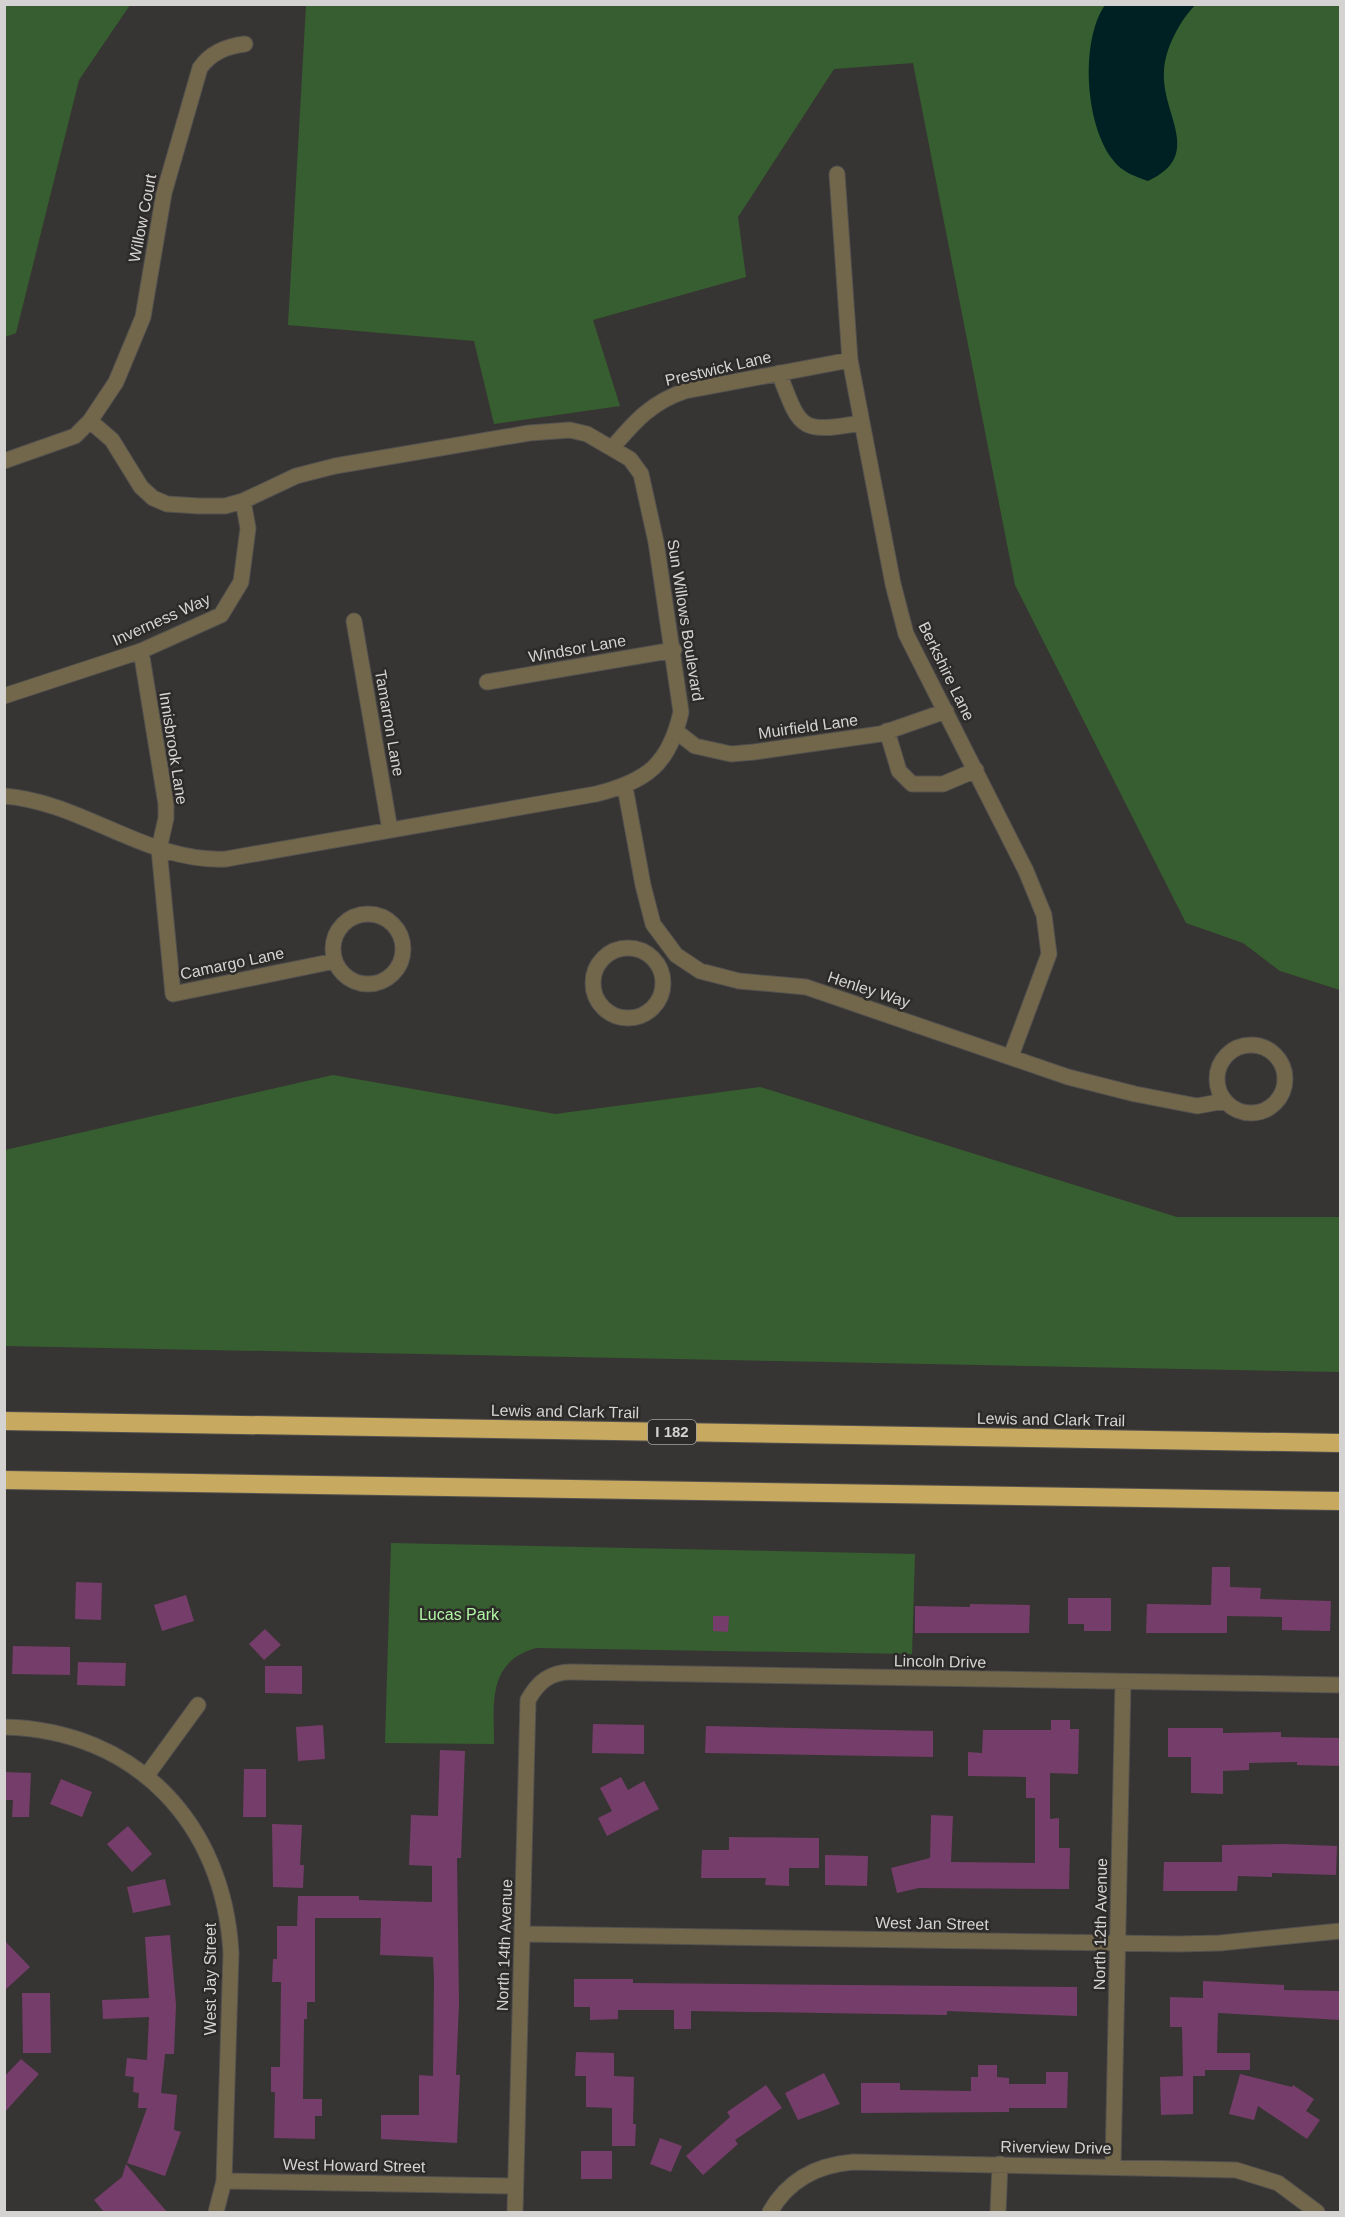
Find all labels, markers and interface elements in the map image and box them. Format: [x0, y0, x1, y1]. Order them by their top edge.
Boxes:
street label: Willow Court [126, 172, 160, 264]
street label: Prestwick Lane [663, 348, 773, 389]
street label: Sun Willows Boulevard [664, 538, 707, 702]
street label: Inverness Way [110, 590, 213, 649]
street label: Berkshire Lane [915, 619, 978, 723]
street label: Windsor Lane [527, 632, 627, 665]
street label: Tamarron Lane [372, 669, 407, 778]
street label: Innisbrook Lane [156, 691, 191, 806]
street label: Muirfield Lane [757, 711, 859, 742]
street label: Camargo Lane [179, 944, 286, 983]
street label: Henley Way [825, 968, 912, 1011]
street label: Lewis and Clark Trail [491, 1402, 639, 1421]
street label: Lewis and Clark Trail [977, 1410, 1125, 1429]
road number: I 182 [648, 1420, 696, 1444]
park label: Lucas Park [419, 1606, 500, 1623]
street label: Lincoln Drive [894, 1652, 986, 1671]
street label: North 12th Avenue [1091, 1858, 1110, 1990]
street label: North 14th Avenue [494, 1879, 515, 2011]
street label: West Jan Street [875, 1914, 989, 1933]
street label: West Jay Street [202, 1922, 219, 2035]
street label: Riverview Drive [1000, 2138, 1112, 2157]
street label: West Howard Street [282, 2156, 426, 2175]

